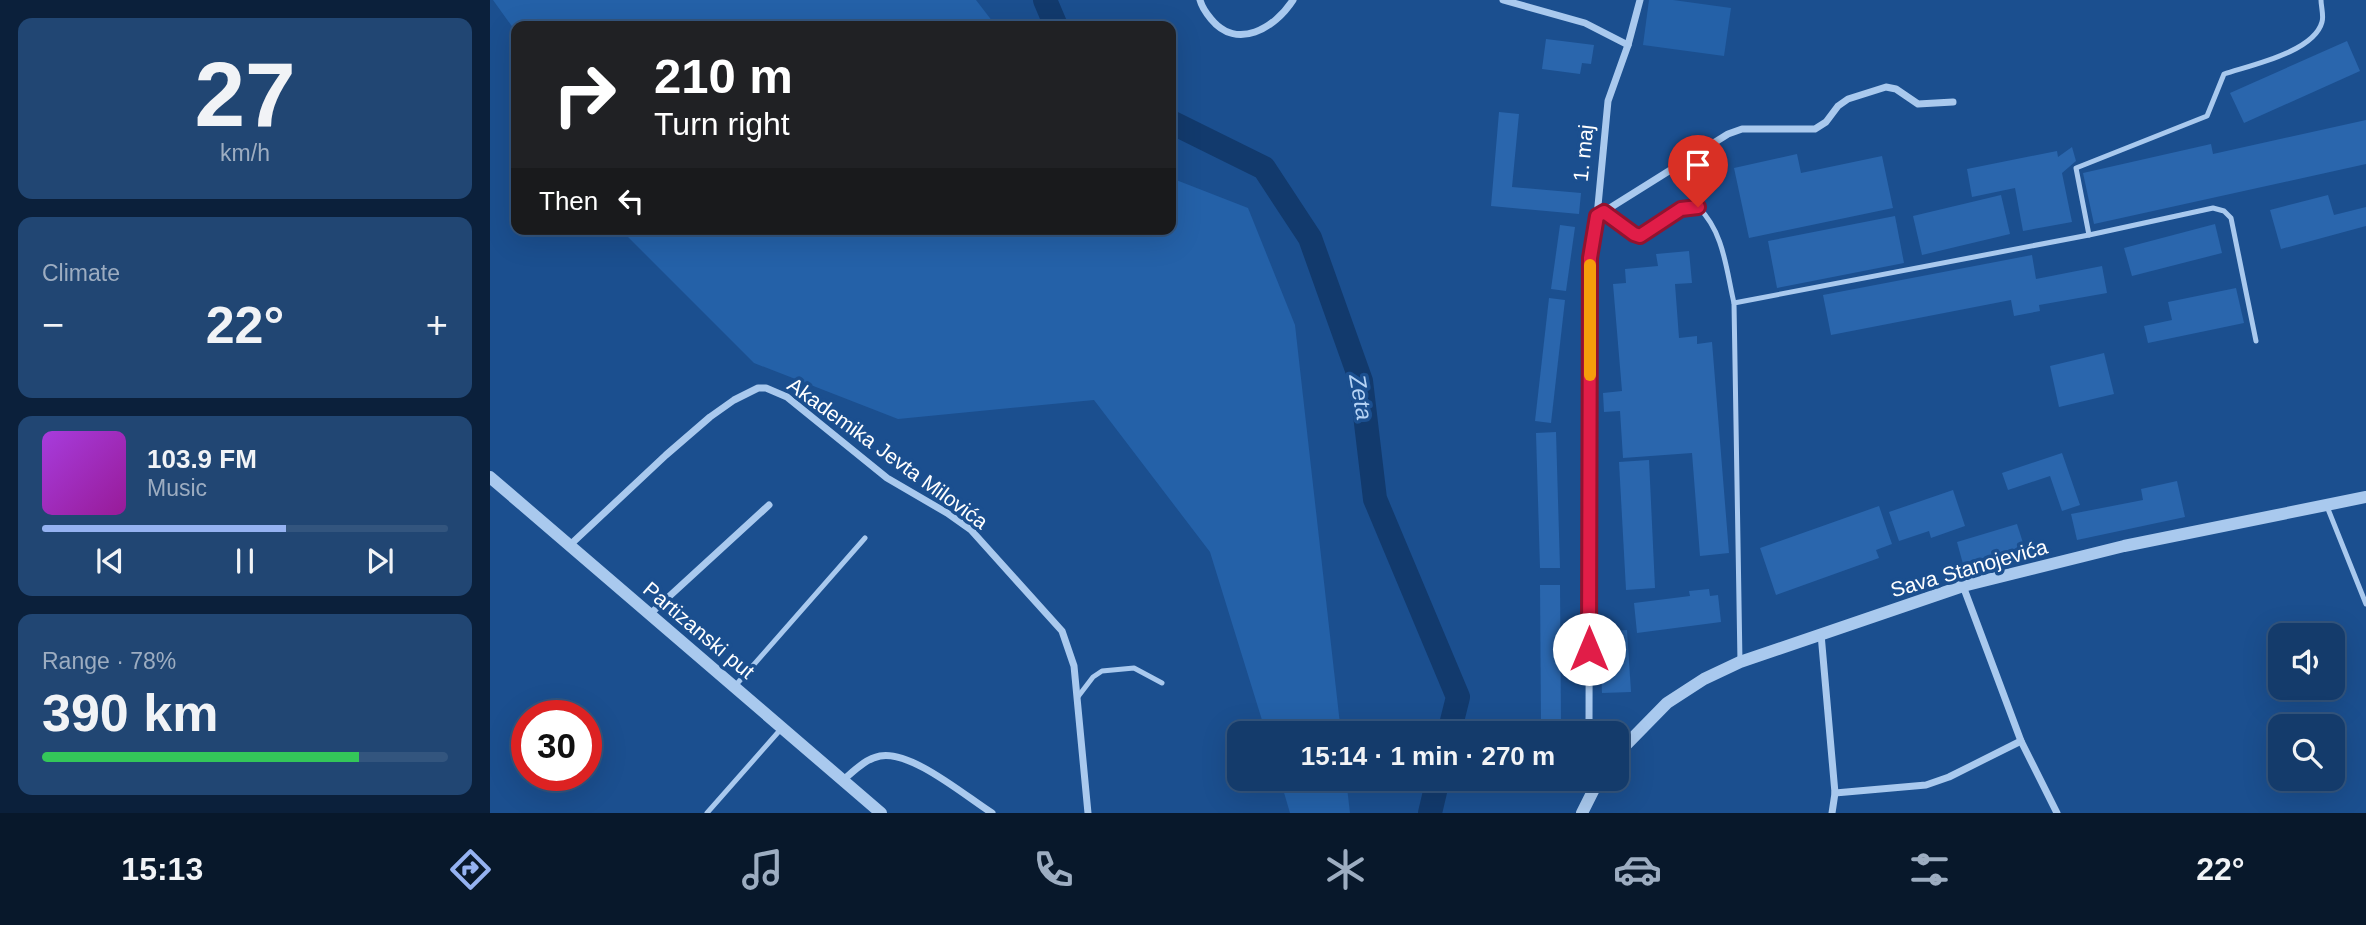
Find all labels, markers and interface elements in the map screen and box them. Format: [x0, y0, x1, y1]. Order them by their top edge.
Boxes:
text: 27 [194, 44, 296, 145]
icon: right [539, 49, 630, 140]
text: 210 m [654, 49, 793, 103]
text: Turn right [654, 106, 790, 142]
street label: 1. maj [1569, 123, 1597, 183]
pin [1668, 135, 1728, 207]
text: km/h [220, 140, 270, 166]
icon: arrive [1679, 146, 1717, 184]
icon: left [612, 182, 650, 220]
text: Then [539, 186, 598, 216]
text: Climate [42, 260, 120, 286]
text: 22° [206, 296, 284, 354]
text: − [42, 304, 64, 346]
text: + [426, 304, 448, 346]
water label: Zeta [1344, 371, 1378, 422]
street label: Akademika Jevta Milovića [784, 373, 993, 533]
text: 103.9 FM [147, 444, 257, 474]
text: Music [147, 475, 207, 501]
street label: Sava Stanojevića [1888, 534, 2050, 601]
icon: previous [91, 542, 129, 580]
icon: pause [226, 542, 264, 580]
icon: next [361, 542, 399, 580]
street label: Partizanski put [639, 577, 759, 683]
position arrow [1552, 612, 1626, 686]
map controls [2268, 623, 2345, 791]
button: sound [2268, 623, 2345, 700]
text: Range · 78% [42, 648, 176, 674]
text: 390 km [42, 684, 218, 742]
speed limit sign: 30 [511, 700, 602, 791]
button: search [2268, 714, 2345, 791]
text: 15:14 · 1 min · 270 m [1301, 741, 1555, 771]
icon: directions [446, 845, 495, 894]
icon: music [738, 845, 787, 894]
icon: phone [1029, 845, 1078, 894]
icon: climate [1321, 845, 1370, 894]
icon: car [1613, 845, 1662, 894]
icon: filters [1905, 845, 1954, 894]
text: 15:13 [121, 851, 203, 887]
text: 22° [2196, 851, 2245, 887]

